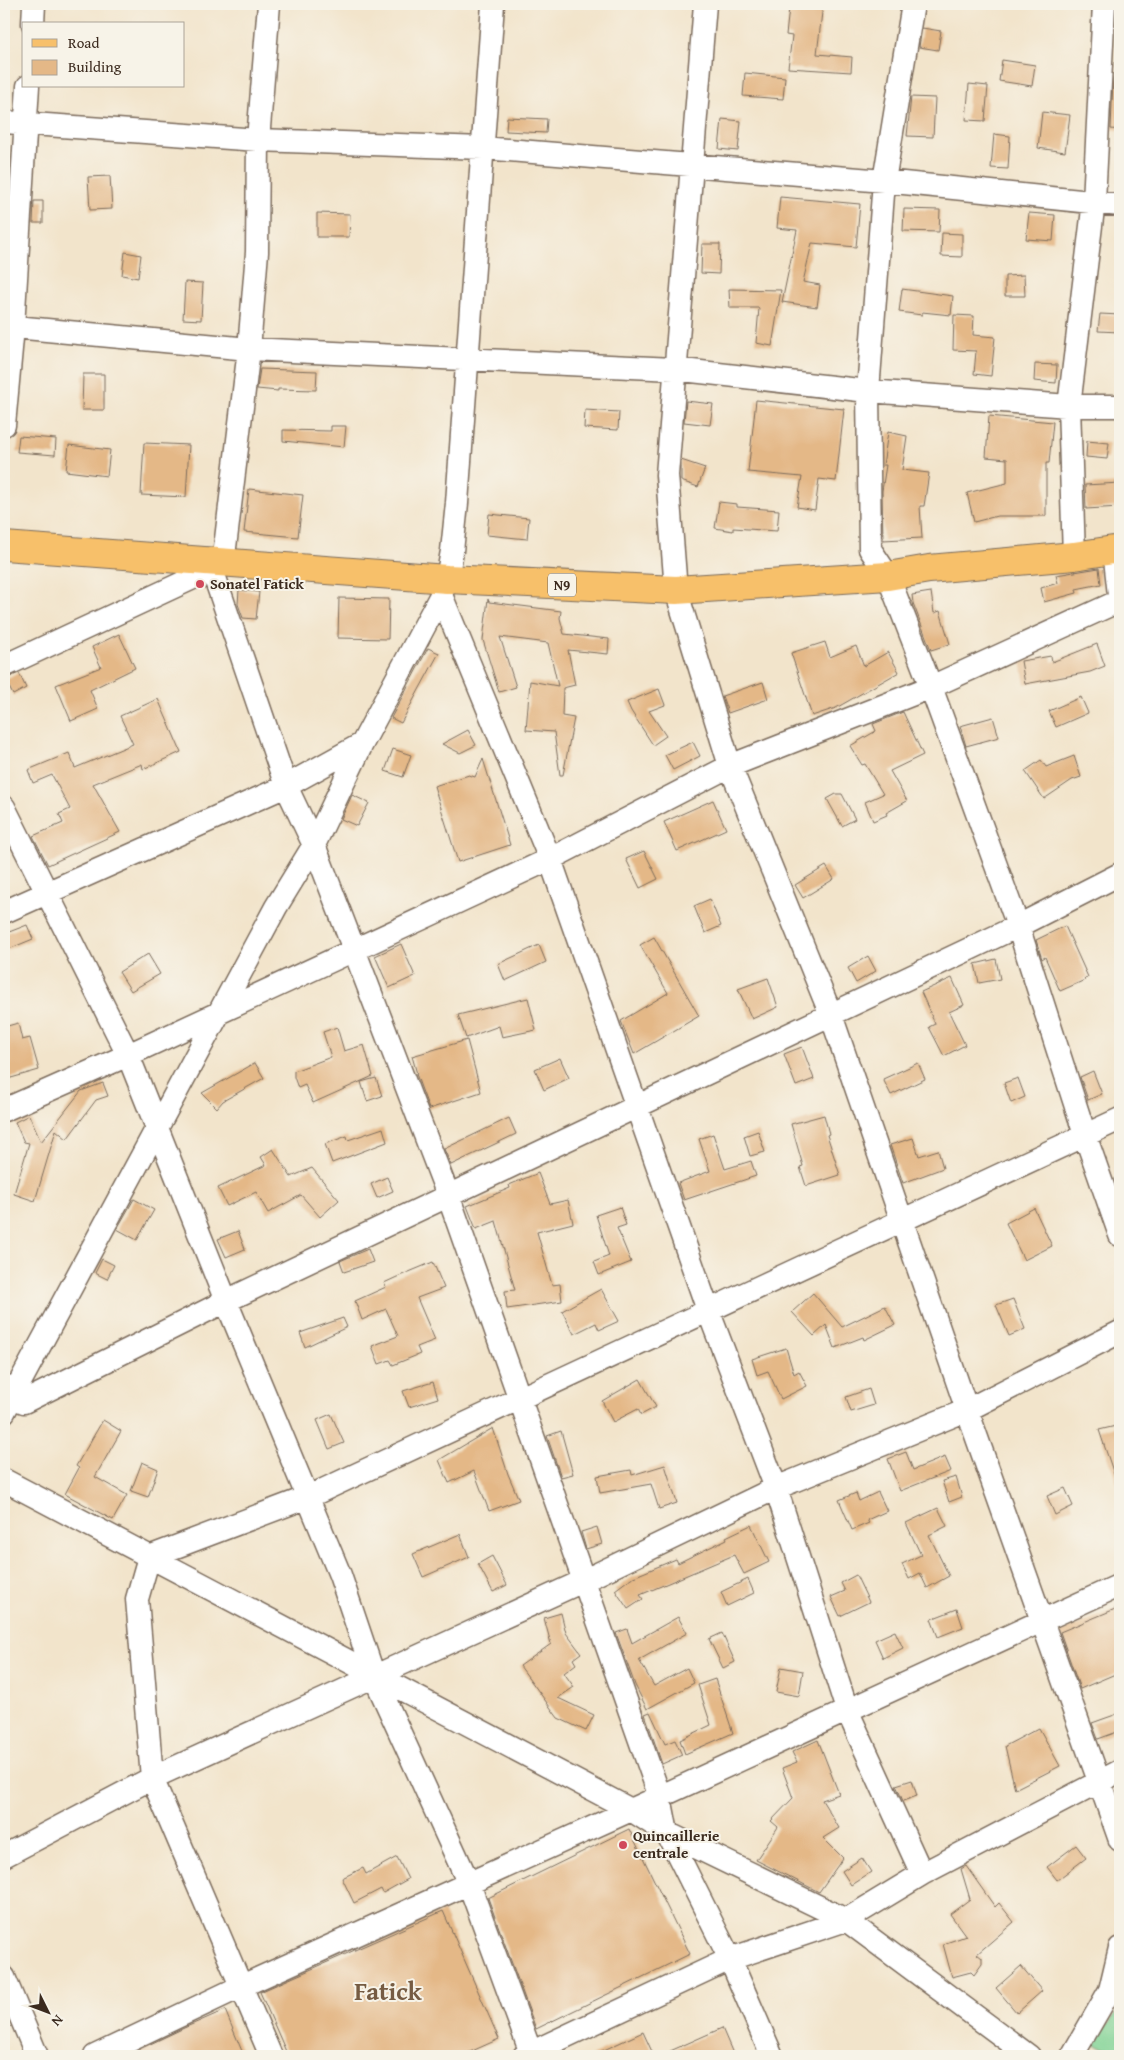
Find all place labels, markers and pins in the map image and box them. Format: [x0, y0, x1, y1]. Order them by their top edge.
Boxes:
place label: Sonatel Fatick [210, 573, 304, 594]
marker: Sonatel Fatick [194, 578, 206, 590]
place label: Quincaillerie centrale [633, 1825, 719, 1863]
marker: Quincaillerie centrale [617, 1839, 629, 1851]

